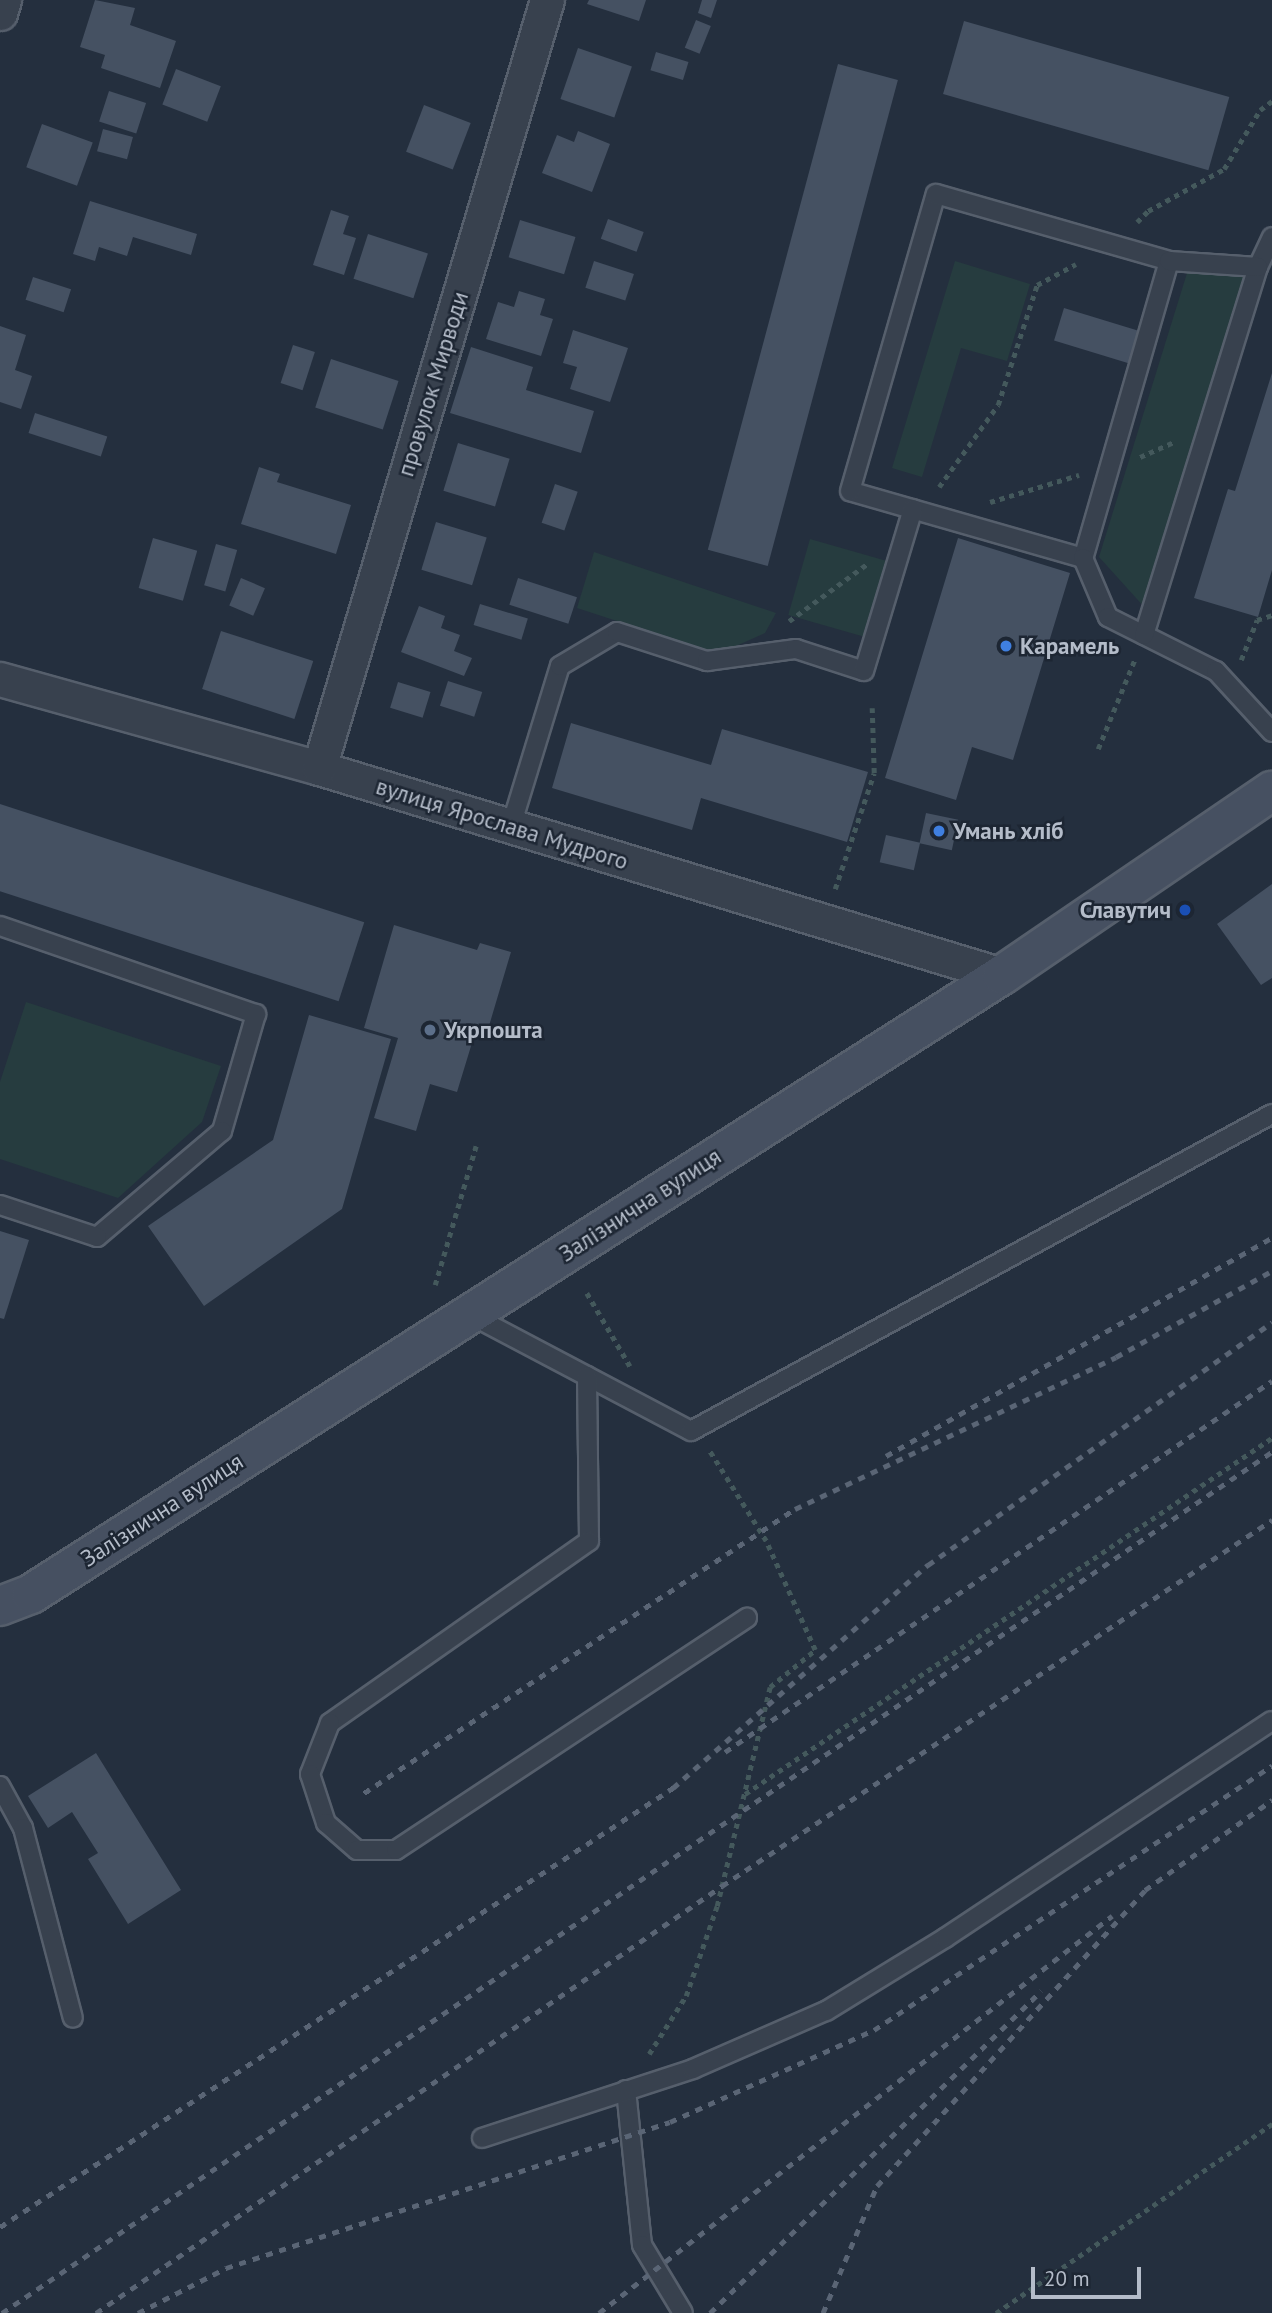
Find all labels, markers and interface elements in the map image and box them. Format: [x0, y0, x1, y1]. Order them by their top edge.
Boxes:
street label: провулок Мирводи [392, 288, 474, 480]
place label: Карамель [1020, 632, 1119, 660]
marker: Карамель [998, 638, 1014, 654]
street label: вулиця Ярослава Мудрого [373, 772, 631, 876]
place label: Умань хліб [953, 817, 1064, 845]
marker: Умань хліб [931, 823, 947, 839]
place label: Славутич [1080, 896, 1171, 924]
marker: Славутич [1177, 902, 1193, 918]
place label: Укрпошта [444, 1016, 543, 1044]
marker: Укрпошта [422, 1022, 438, 1038]
street label: Залізнична вулиця [554, 1142, 726, 1268]
street label: Залізнична вулиця [76, 1447, 248, 1573]
scale bar [1034, 2254, 1144, 2298]
text: 20 m [1044, 2265, 1090, 2292]

